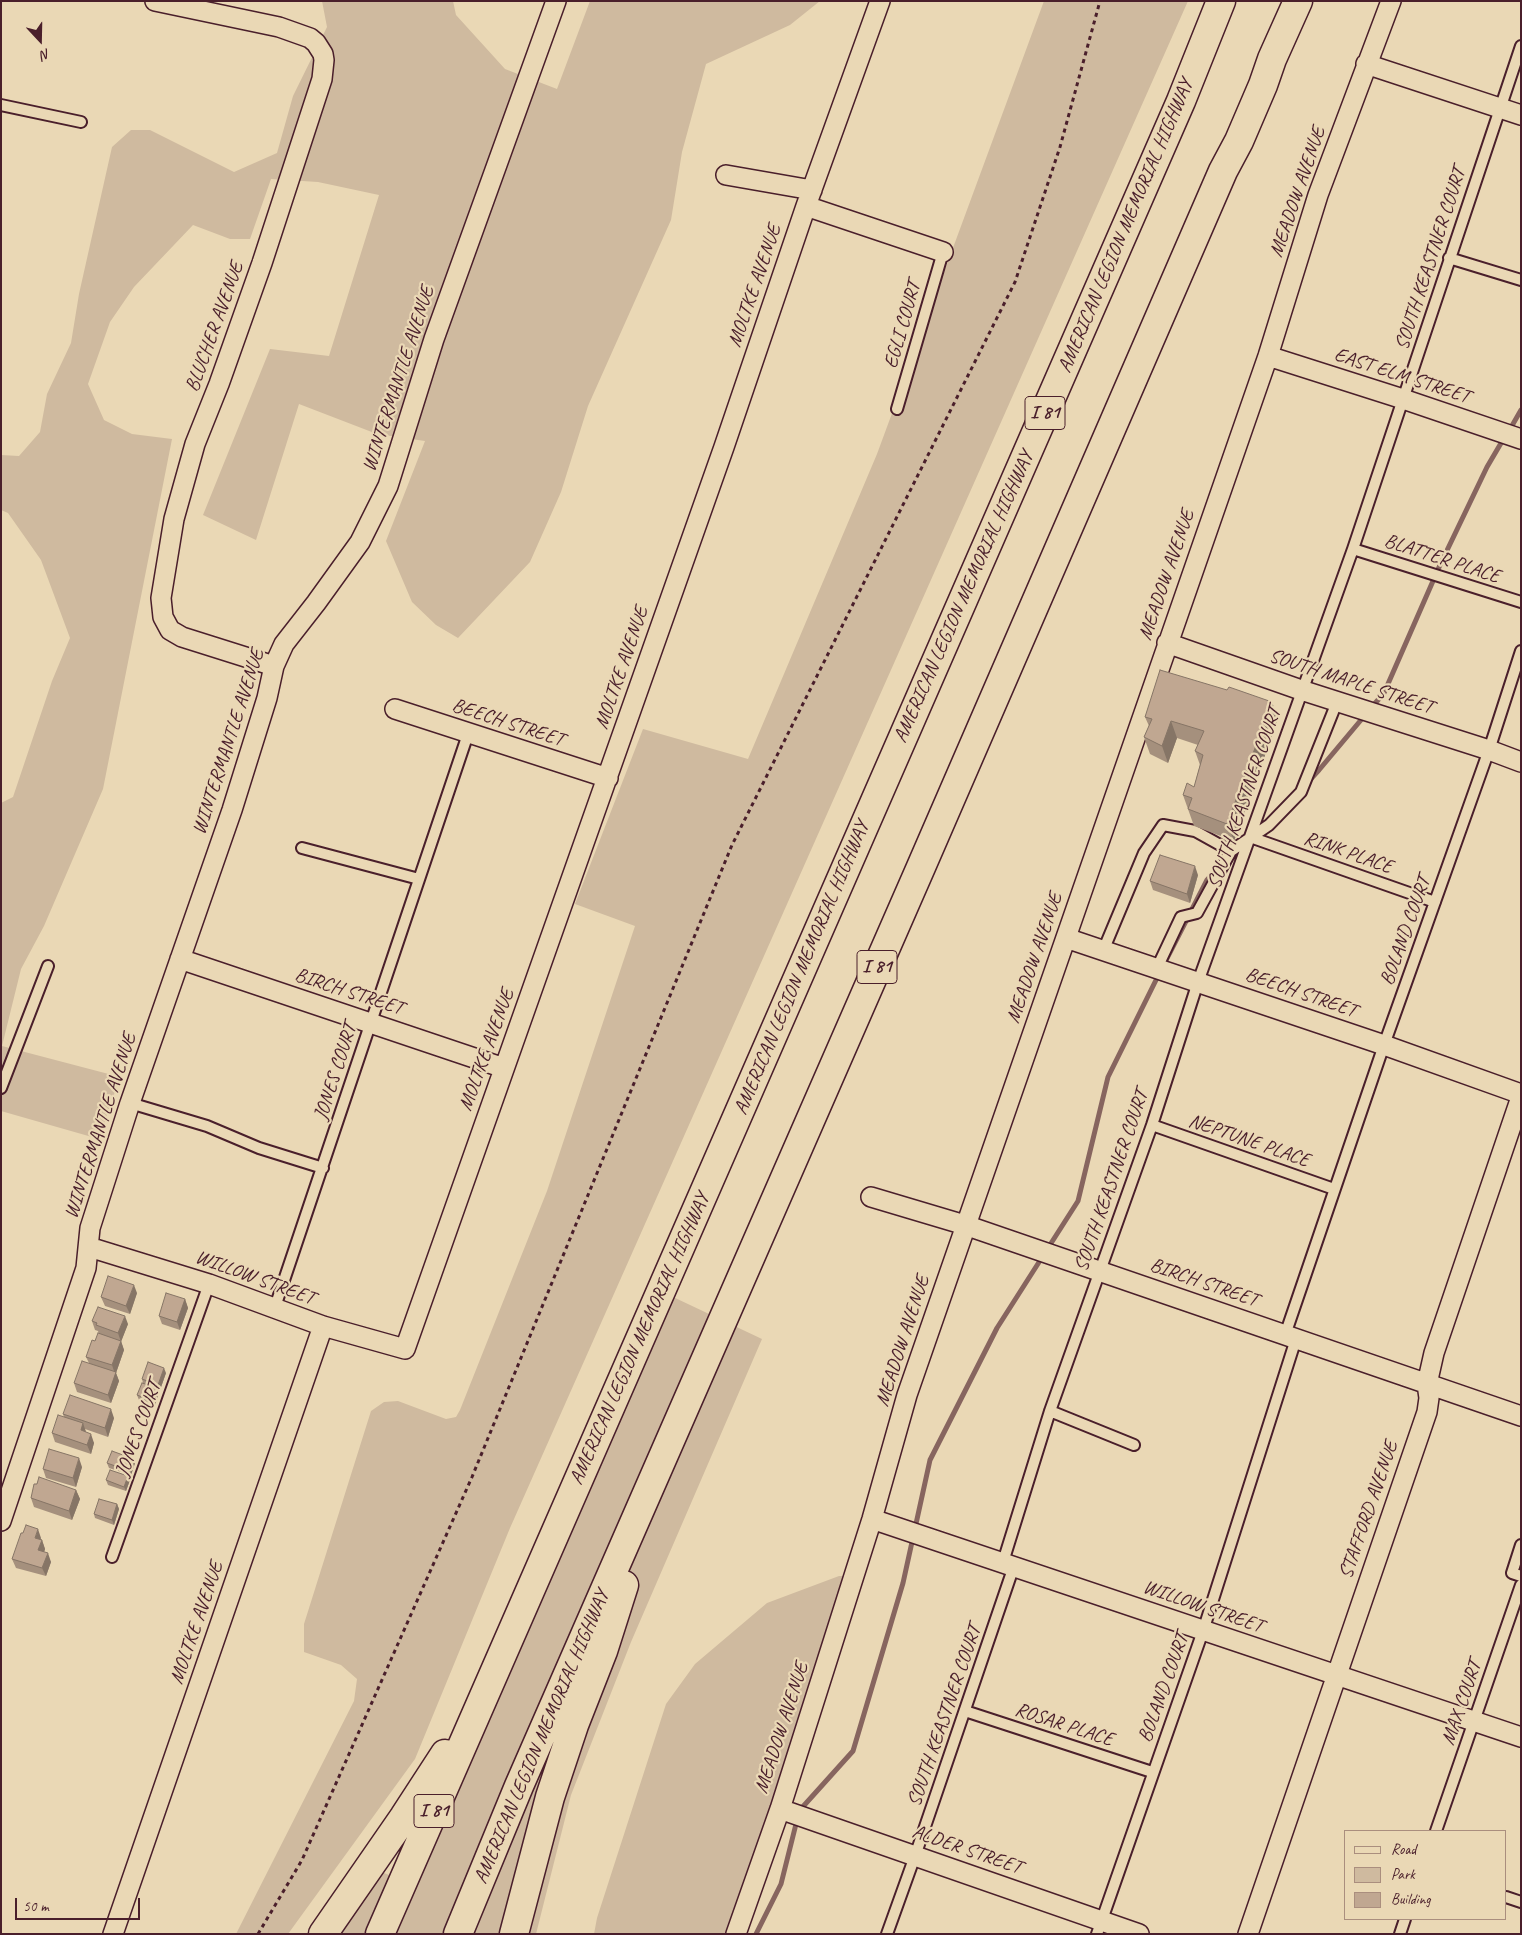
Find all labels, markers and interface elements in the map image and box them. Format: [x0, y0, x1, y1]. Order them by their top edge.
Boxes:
north arrow [15, 15, 65, 65]
text: N [38, 45, 53, 64]
street label: AMERICAN LEGION MEMORIAL HIGHWAY [1053, 76, 1199, 376]
street label: MEADOW AVENUE [1265, 124, 1331, 260]
street label: SOUTH KEASTNER COURT [1390, 165, 1472, 353]
street label: MOLTKE AVENUE [723, 222, 787, 350]
street label: BLUCHER AVENUE [180, 259, 250, 395]
street label: EGLI COURT [879, 279, 927, 371]
street label: WINTERMANTLE AVENUE [358, 283, 440, 475]
street label: EAST ELM STREET [1331, 343, 1473, 409]
road number: I 81 [1025, 396, 1065, 429]
street label: AMERICAN LEGION MEMORIAL HIGHWAY [889, 448, 1039, 746]
street label: MEADOW AVENUE [1134, 507, 1200, 643]
street label: BLATTER PLACE [1381, 529, 1503, 589]
street label: MOLTKE AVENUE [590, 604, 654, 732]
street label: SOUTH MAPLE STREET [1266, 644, 1436, 720]
street label: WINTERMANTLE AVENUE [188, 646, 270, 838]
street label: BEECH STREET [449, 694, 567, 752]
street label: SOUTH KEASTNER COURT [1203, 704, 1287, 892]
street label: AMERICAN LEGION MEMORIAL HIGHWAY [729, 818, 875, 1118]
street label: RINK PLACE [1300, 827, 1396, 879]
street label: BOLAND COURT [1375, 873, 1437, 989]
street label: MEADOW AVENUE [1002, 890, 1068, 1026]
road number: I 81 [857, 950, 897, 984]
street label: BIRCH STREET [292, 963, 406, 1021]
street label: BEECH STREET [1242, 963, 1360, 1023]
street label: MOLTKE AVENUE [454, 986, 520, 1114]
street label: JONES COURT [309, 1021, 363, 1123]
street label: WINTERMANTLE AVENUE [60, 1030, 142, 1222]
street label: SOUTH KEASTNER COURT [1070, 1087, 1154, 1275]
street label: NEPTUNE PLACE [1185, 1109, 1313, 1173]
street label: AMERICAN LEGION MEMORIAL HIGHWAY [565, 1190, 715, 1488]
street label: WILLOW STREET [192, 1245, 318, 1311]
street label: BIRCH STREET [1147, 1253, 1261, 1313]
street label: MEADOW AVENUE [871, 1273, 935, 1409]
street label: JONES COURT [111, 1378, 167, 1480]
street label: STAFFORD AVENUE [1334, 1438, 1404, 1582]
street label: MOLTKE AVENUE [165, 1559, 229, 1687]
street label: WILLOW STREET [1140, 1575, 1266, 1639]
street label: AMERICAN LEGION MEMORIAL HIGHWAY [469, 1587, 615, 1887]
street label: SOUTH KEASTNER COURT [903, 1622, 987, 1810]
street label: BOLAND COURT [1133, 1630, 1195, 1746]
street label: MAX COURT [1436, 1658, 1488, 1748]
street label: MEADOW AVENUE [750, 1660, 814, 1796]
street label: ROSAR PLACE [1012, 1698, 1116, 1752]
road number: I 81 [414, 1794, 454, 1828]
street label: ALDER STREET [909, 1820, 1025, 1880]
legend [1344, 1830, 1507, 1920]
text: Road [1391, 1840, 1416, 1859]
text: Park [1391, 1865, 1415, 1884]
scale bar [18, 1888, 142, 1920]
text: Building [1391, 1890, 1430, 1909]
text: 50 m [23, 1897, 49, 1916]

